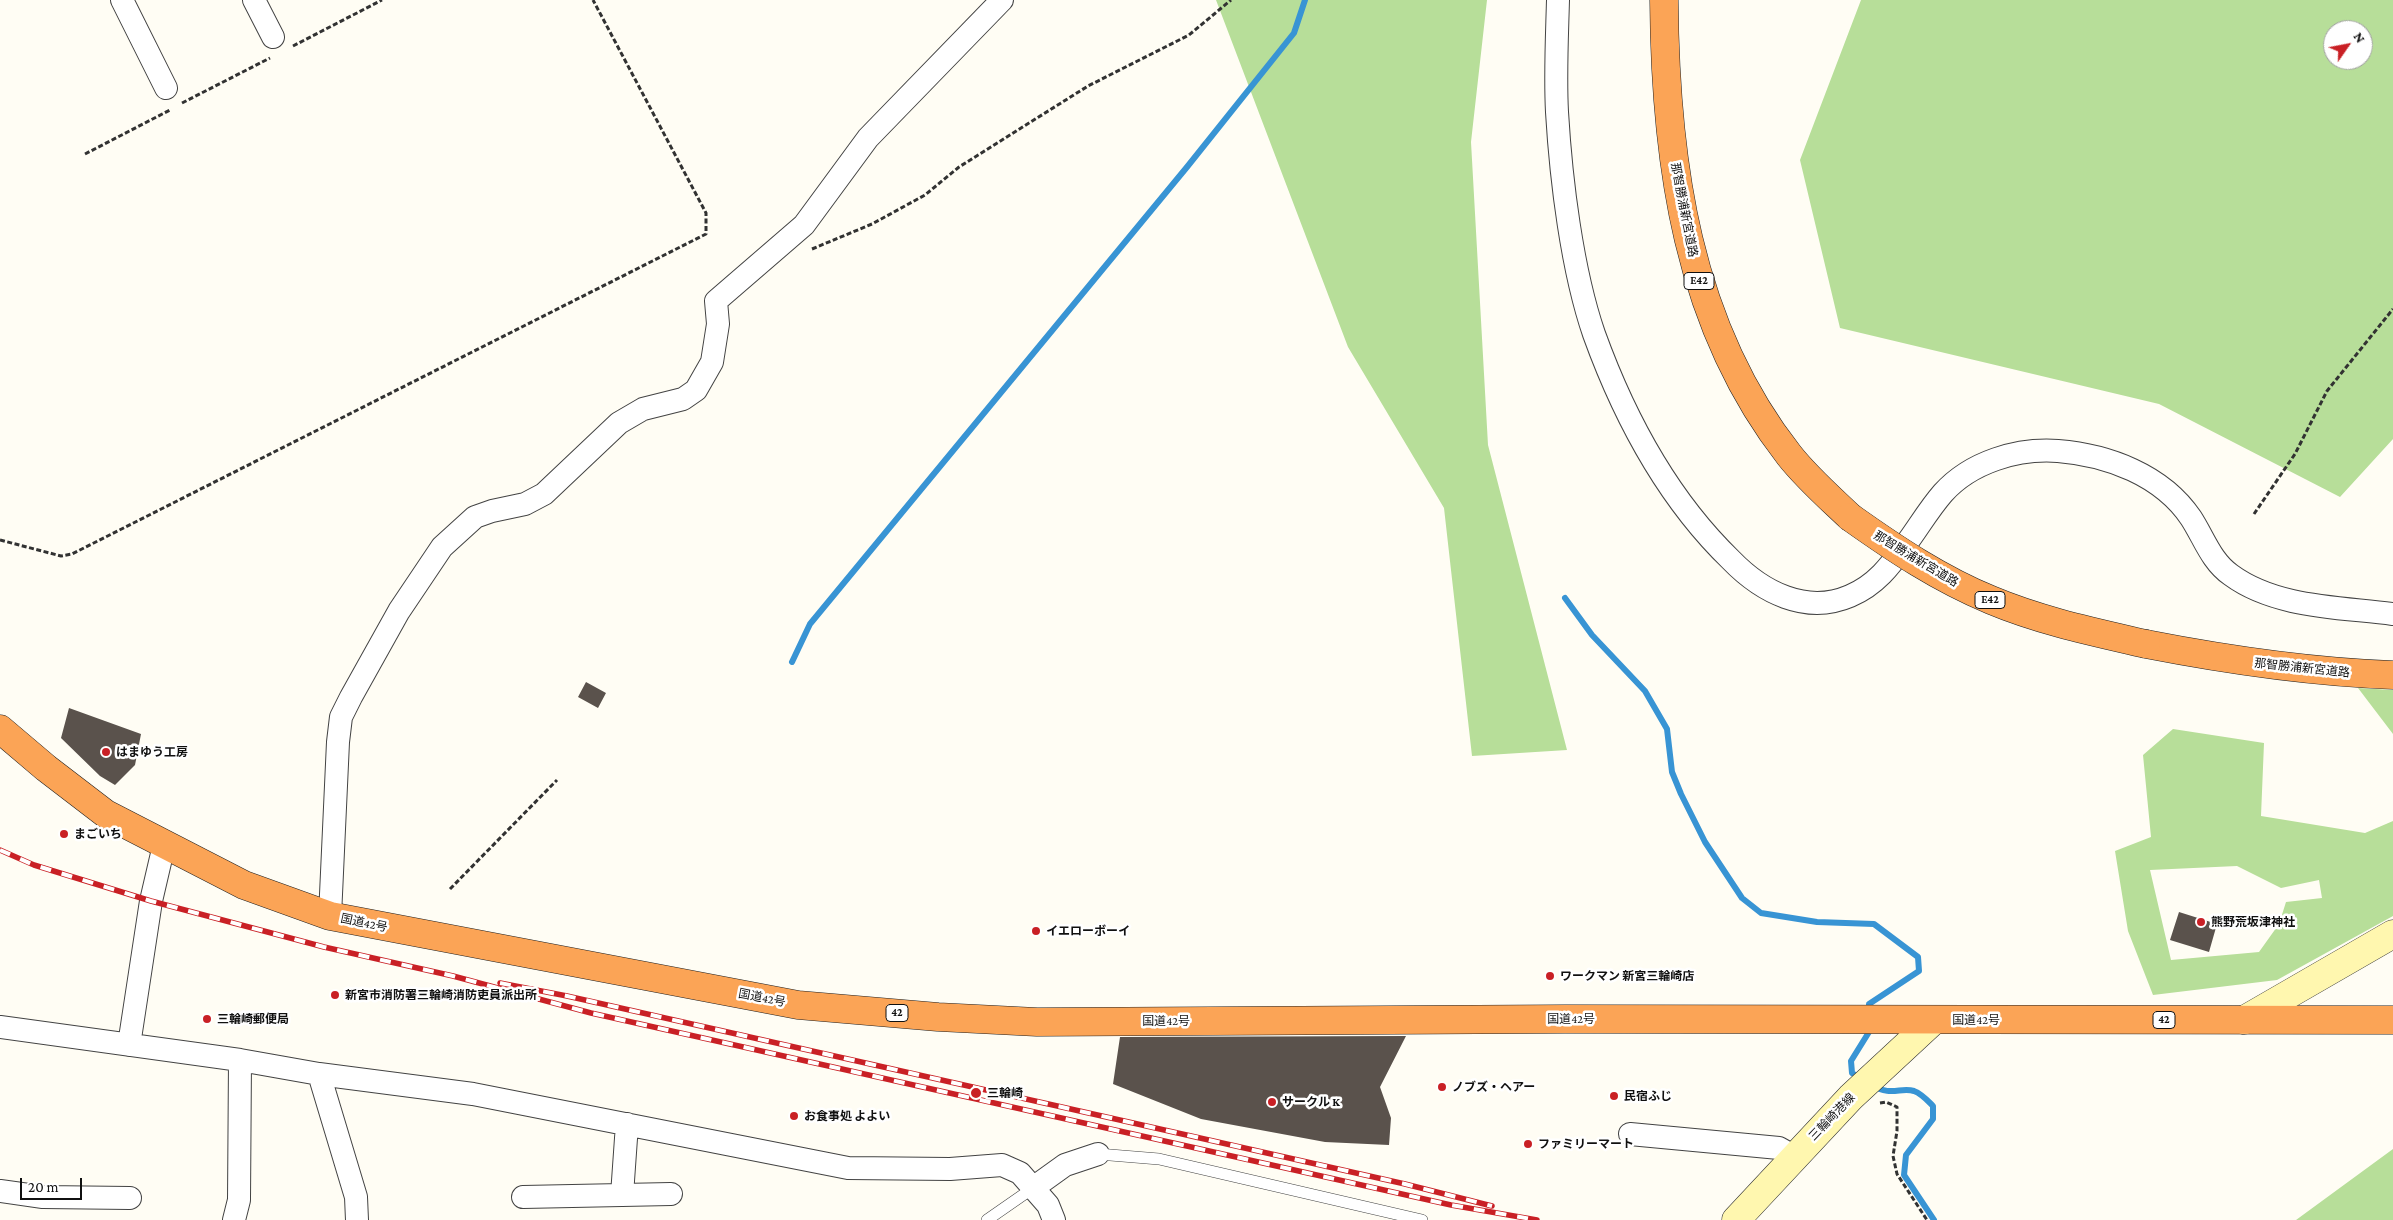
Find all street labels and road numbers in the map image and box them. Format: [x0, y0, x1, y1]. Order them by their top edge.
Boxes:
street label: 那智勝浦新宮道路 [1668, 162, 1700, 258]
road number: E42 [1684, 272, 1714, 290]
street label: 那智勝浦新宮道路 [1871, 528, 1961, 590]
road number: E42 [1975, 592, 2005, 608]
street label: 那智勝浦新宮道路 [2254, 656, 2350, 680]
street label: 国道42号 [339, 911, 389, 935]
street label: 国道42号 [737, 986, 787, 1010]
road number: 42 [886, 1004, 908, 1021]
street label: 国道42号 [1547, 1012, 1595, 1026]
road number: 42 [2153, 1012, 2175, 1028]
street label: 国道42号 [1952, 1013, 2000, 1027]
street label: 国道42号 [1142, 1014, 1190, 1028]
street label: 三輪崎港線 [1806, 1090, 1858, 1144]

